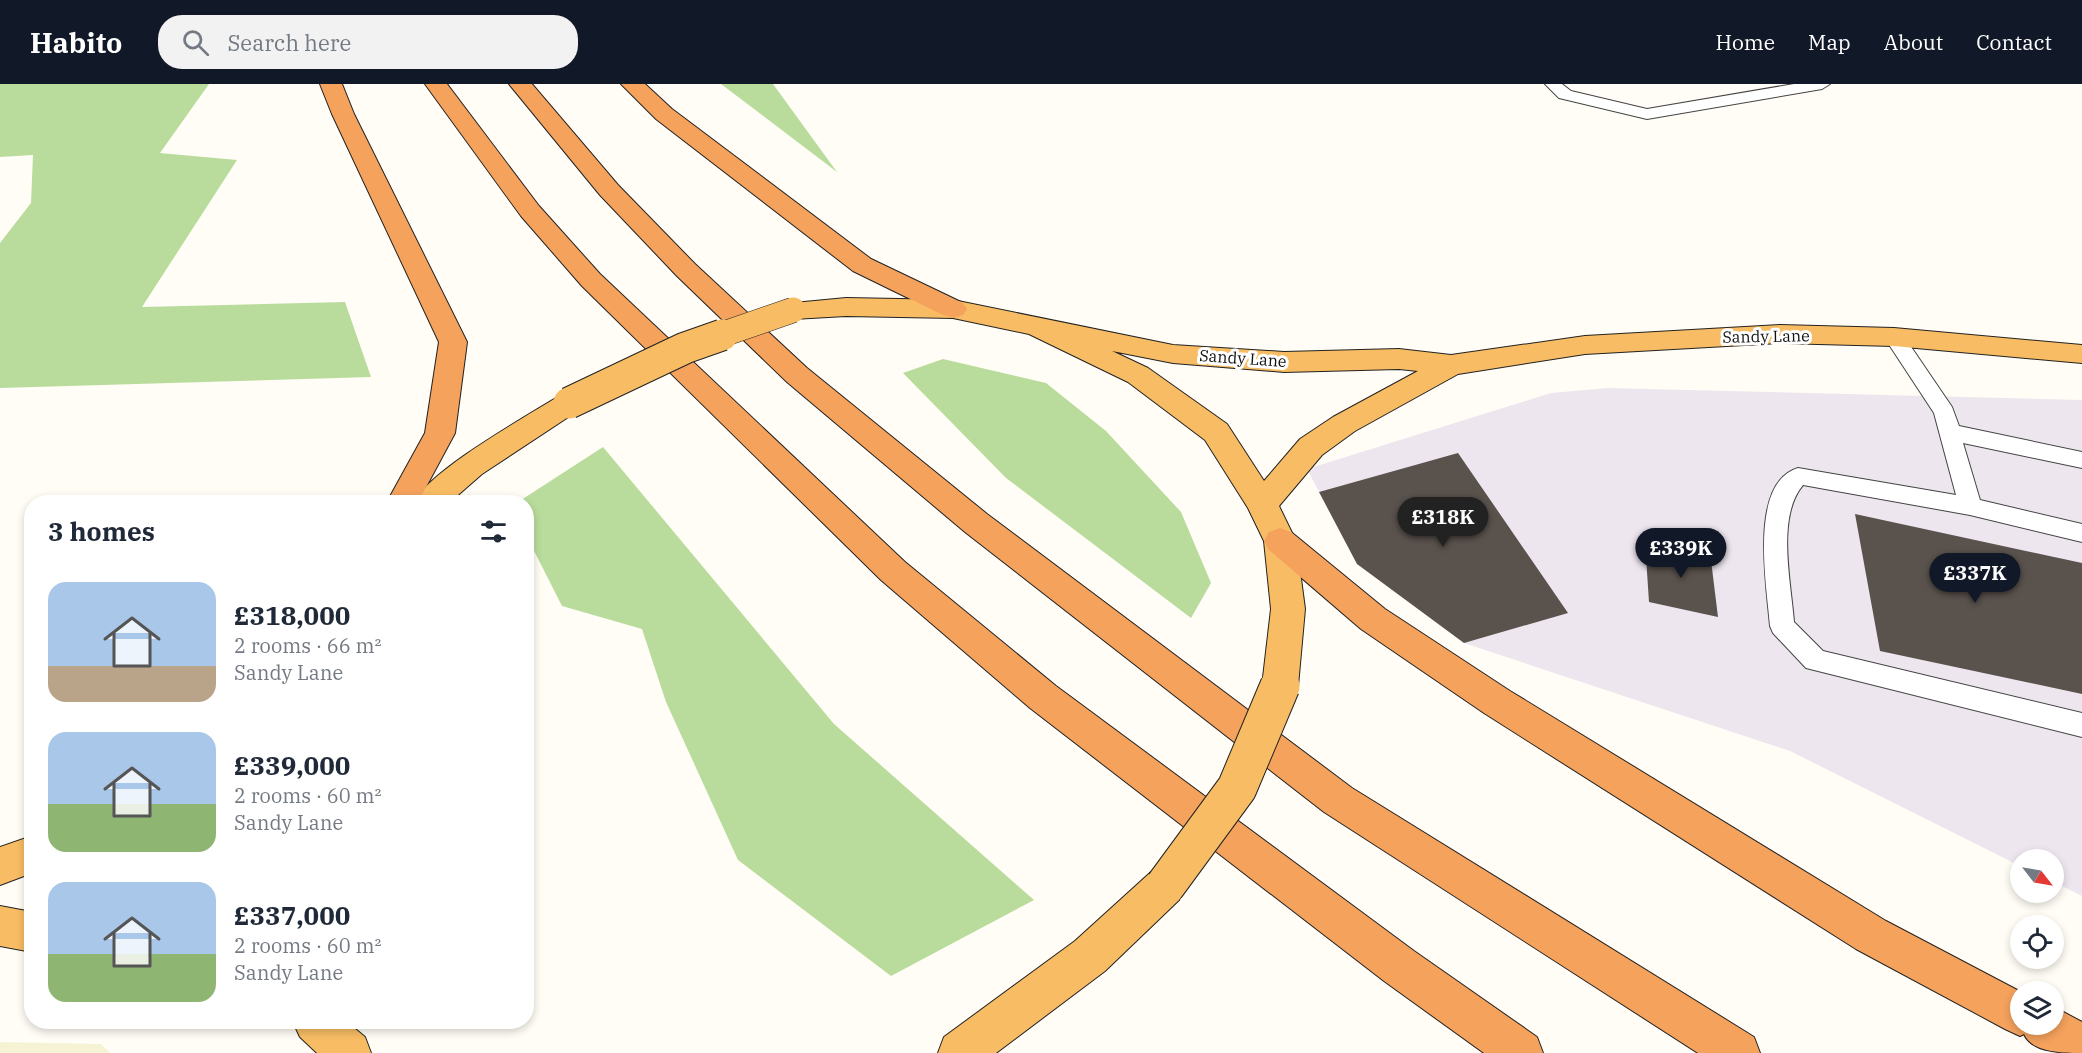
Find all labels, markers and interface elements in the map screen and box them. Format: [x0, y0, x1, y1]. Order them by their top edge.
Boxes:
search box [158, 15, 578, 69]
text: Habito [30, 24, 122, 61]
icon: search [179, 26, 212, 59]
text: Search here [227, 28, 351, 57]
text: Home [1715, 28, 1775, 56]
text: Map [1808, 28, 1851, 56]
text: About [1884, 28, 1943, 56]
text: Contact [1976, 28, 2052, 56]
street label: Sandy Lane [1722, 325, 1810, 347]
street label: Sandy Lane [1199, 345, 1287, 371]
pin: £318K [1401, 497, 1485, 548]
text: £318K [1411, 503, 1475, 530]
text: 3 homes [48, 514, 155, 548]
icon: filters [477, 515, 510, 548]
pin: £339K [1639, 528, 1723, 579]
text: £339K [1649, 534, 1713, 561]
pin: £337K [1933, 553, 2017, 604]
text: £337K [1943, 559, 2007, 586]
text: £318,000 [234, 598, 350, 632]
icon: home [96, 606, 168, 678]
text: 2 rooms · 66 m² [234, 632, 381, 659]
text: Sandy Lane [234, 659, 343, 686]
text: £339,000 [234, 748, 350, 782]
icon: home [96, 756, 168, 828]
text: 2 rooms · 60 m² [234, 782, 381, 809]
text: Sandy Lane [234, 809, 343, 836]
north arrow [2010, 849, 2064, 903]
map controls [2010, 849, 2064, 1035]
text: £337,000 [234, 898, 350, 932]
icon: home [96, 906, 168, 978]
button: locate [2010, 915, 2064, 969]
text: 2 rooms · 60 m² [234, 932, 381, 959]
text: Sandy Lane [234, 959, 343, 986]
button: layers [2010, 981, 2064, 1035]

